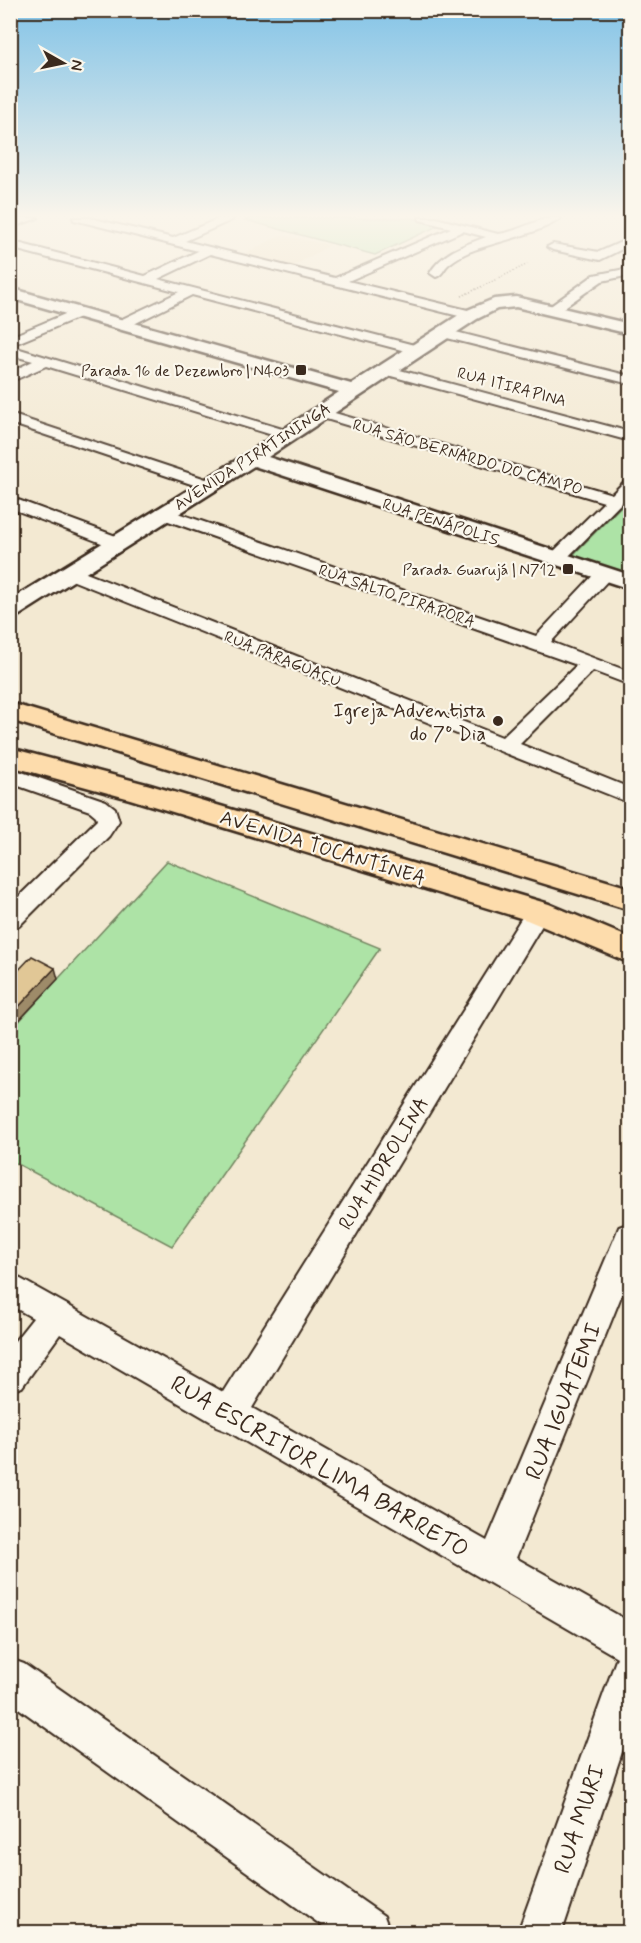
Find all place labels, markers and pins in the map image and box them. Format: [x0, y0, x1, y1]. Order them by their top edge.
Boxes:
place label: Parada 16 de Dezembro | N403 [81, 361, 289, 382]
marker: Parada 16 de Dezembro | N403 [294, 363, 308, 377]
place label: Parada Guarujá | N712 [402, 560, 556, 581]
marker: Parada Guarujá | N712 [561, 562, 575, 576]
place label: Igreja Adventista do 7º Dia [333, 698, 486, 748]
marker: Igreja Adventista do 7º Dia [491, 714, 505, 728]

